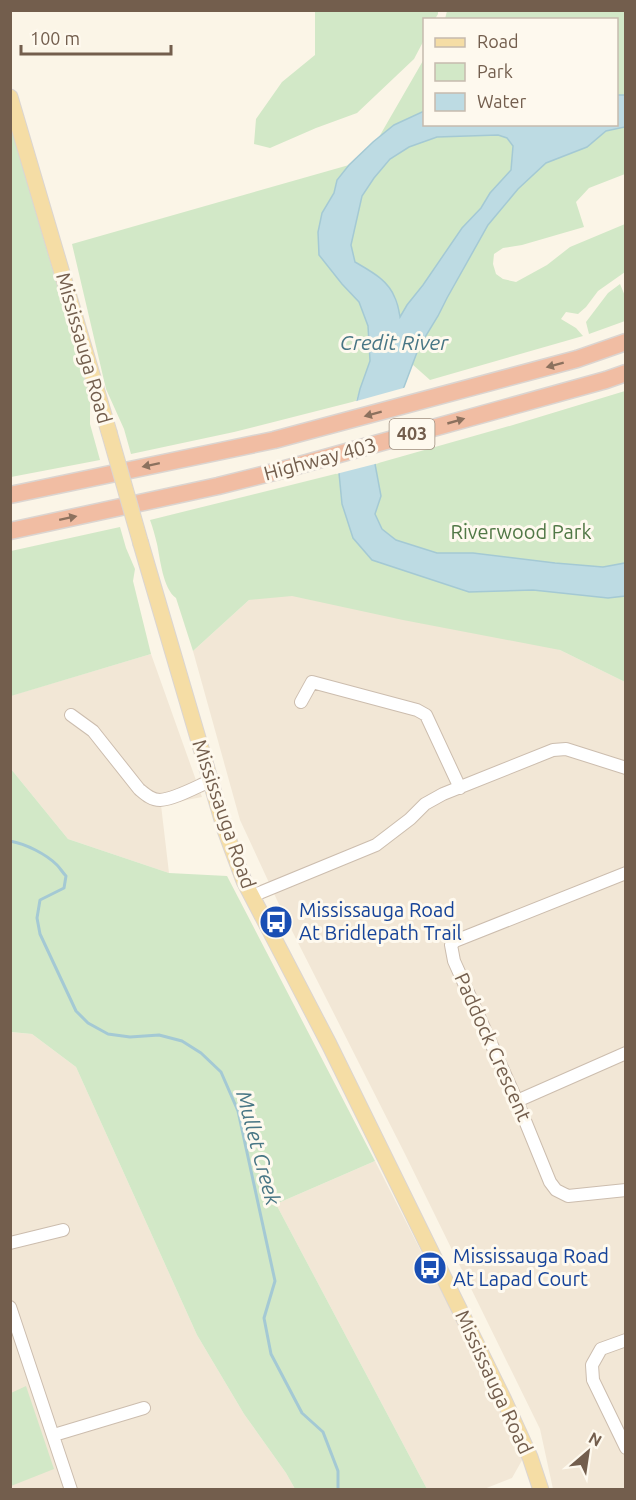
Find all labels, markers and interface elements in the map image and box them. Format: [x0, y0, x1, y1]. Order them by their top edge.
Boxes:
scale bar [21, 18, 171, 56]
legend [423, 18, 618, 126]
text: 100 m [30, 28, 80, 48]
text: Road [477, 31, 519, 51]
text: Park [477, 61, 513, 81]
text: Water [477, 91, 527, 111]
street label: Mississauga Road [52, 270, 117, 426]
water label: Credit River [340, 330, 449, 354]
one-way arrow [545, 361, 563, 370]
one-way arrow [364, 410, 382, 419]
one-way arrow [447, 416, 466, 426]
road number: 403 [390, 419, 434, 449]
street label: Highway 403 [261, 432, 379, 485]
one-way arrow [142, 461, 161, 471]
one-way arrow [58, 513, 77, 523]
park label: Riverwood Park [451, 520, 591, 543]
street label: Mississauga Road [188, 736, 261, 891]
place label: Mississauga Road At Bridlepath Trail [299, 898, 462, 944]
bus stop icon: Mississauga Road At Bridlepath Trail [258, 904, 294, 940]
street label: Paddock Crescent [450, 969, 537, 1125]
water label: Mullet Creek [232, 1088, 286, 1208]
place label: Mississauga Road At Lapad Court [453, 1244, 609, 1290]
bus stop icon: Mississauga Road At Lapad Court [412, 1250, 448, 1286]
street label: Mississauga Road [451, 1306, 538, 1457]
north arrow [558, 1422, 618, 1482]
text: N [586, 1428, 605, 1450]

